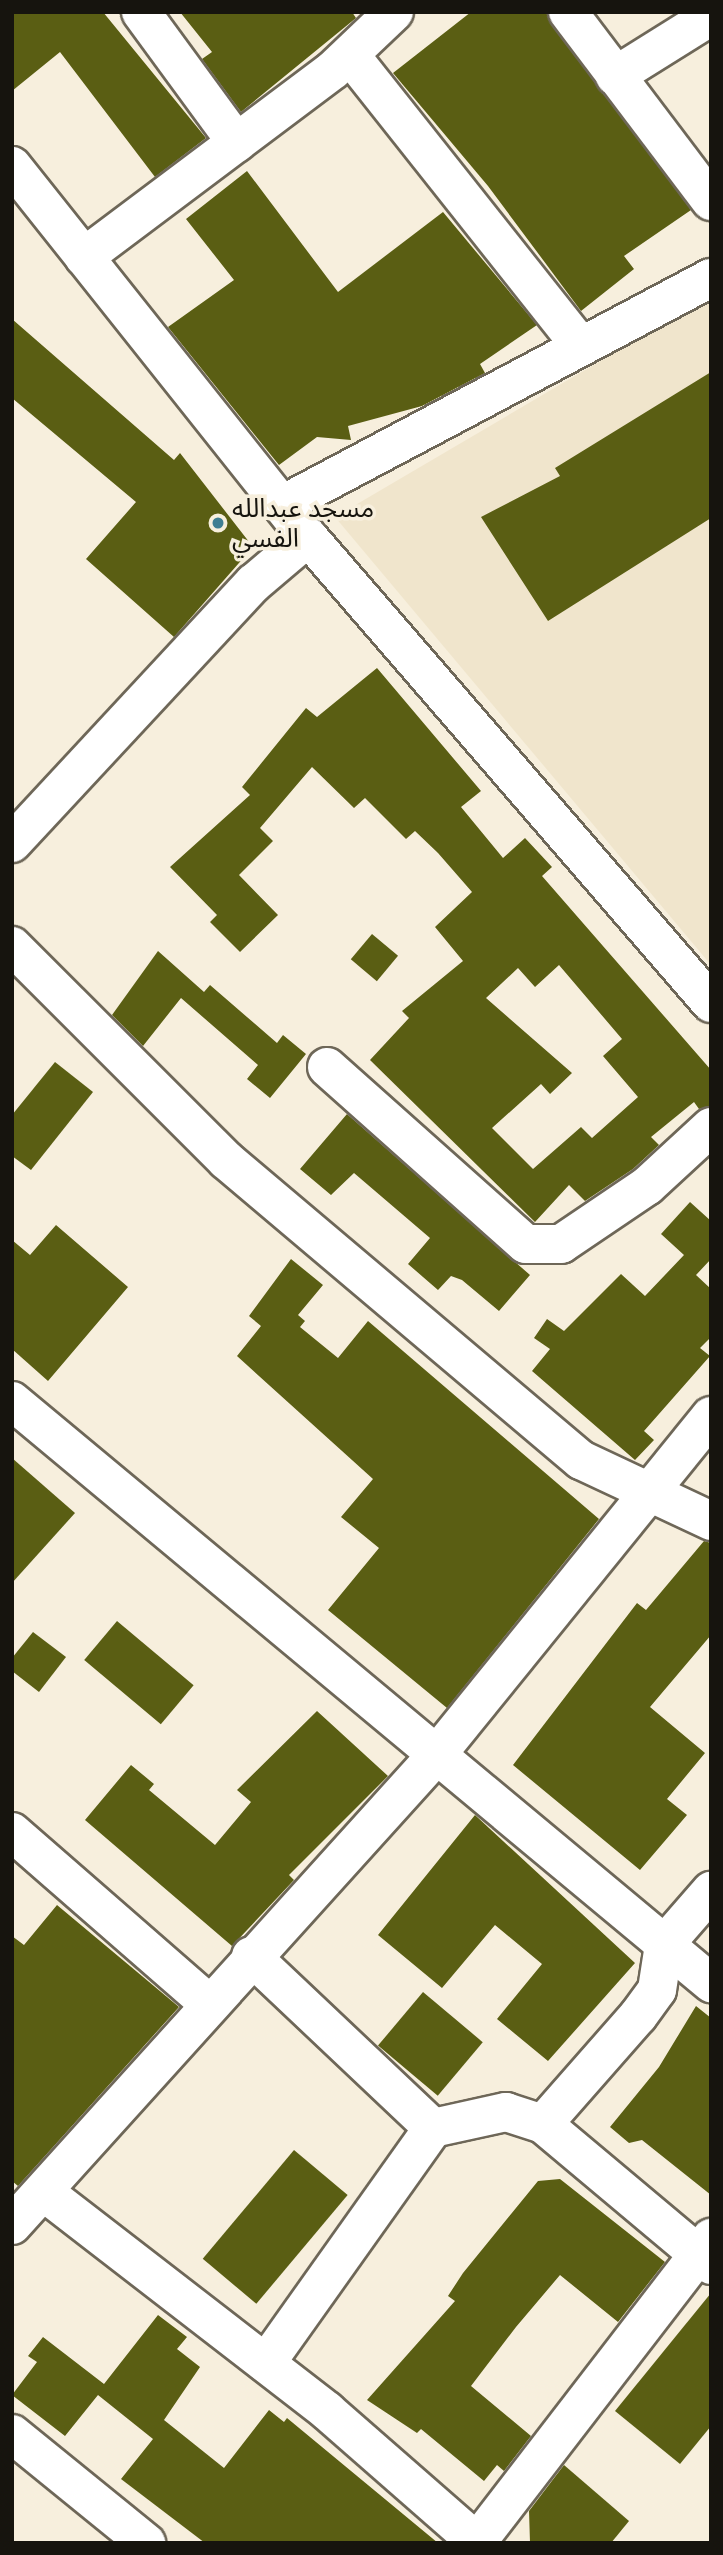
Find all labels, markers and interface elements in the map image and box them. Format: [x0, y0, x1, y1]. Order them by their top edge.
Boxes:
place label: مسجد عبدالله الفسي [232, 492, 374, 554]
marker: مسجد عبدالله الفسي [210, 515, 226, 531]

